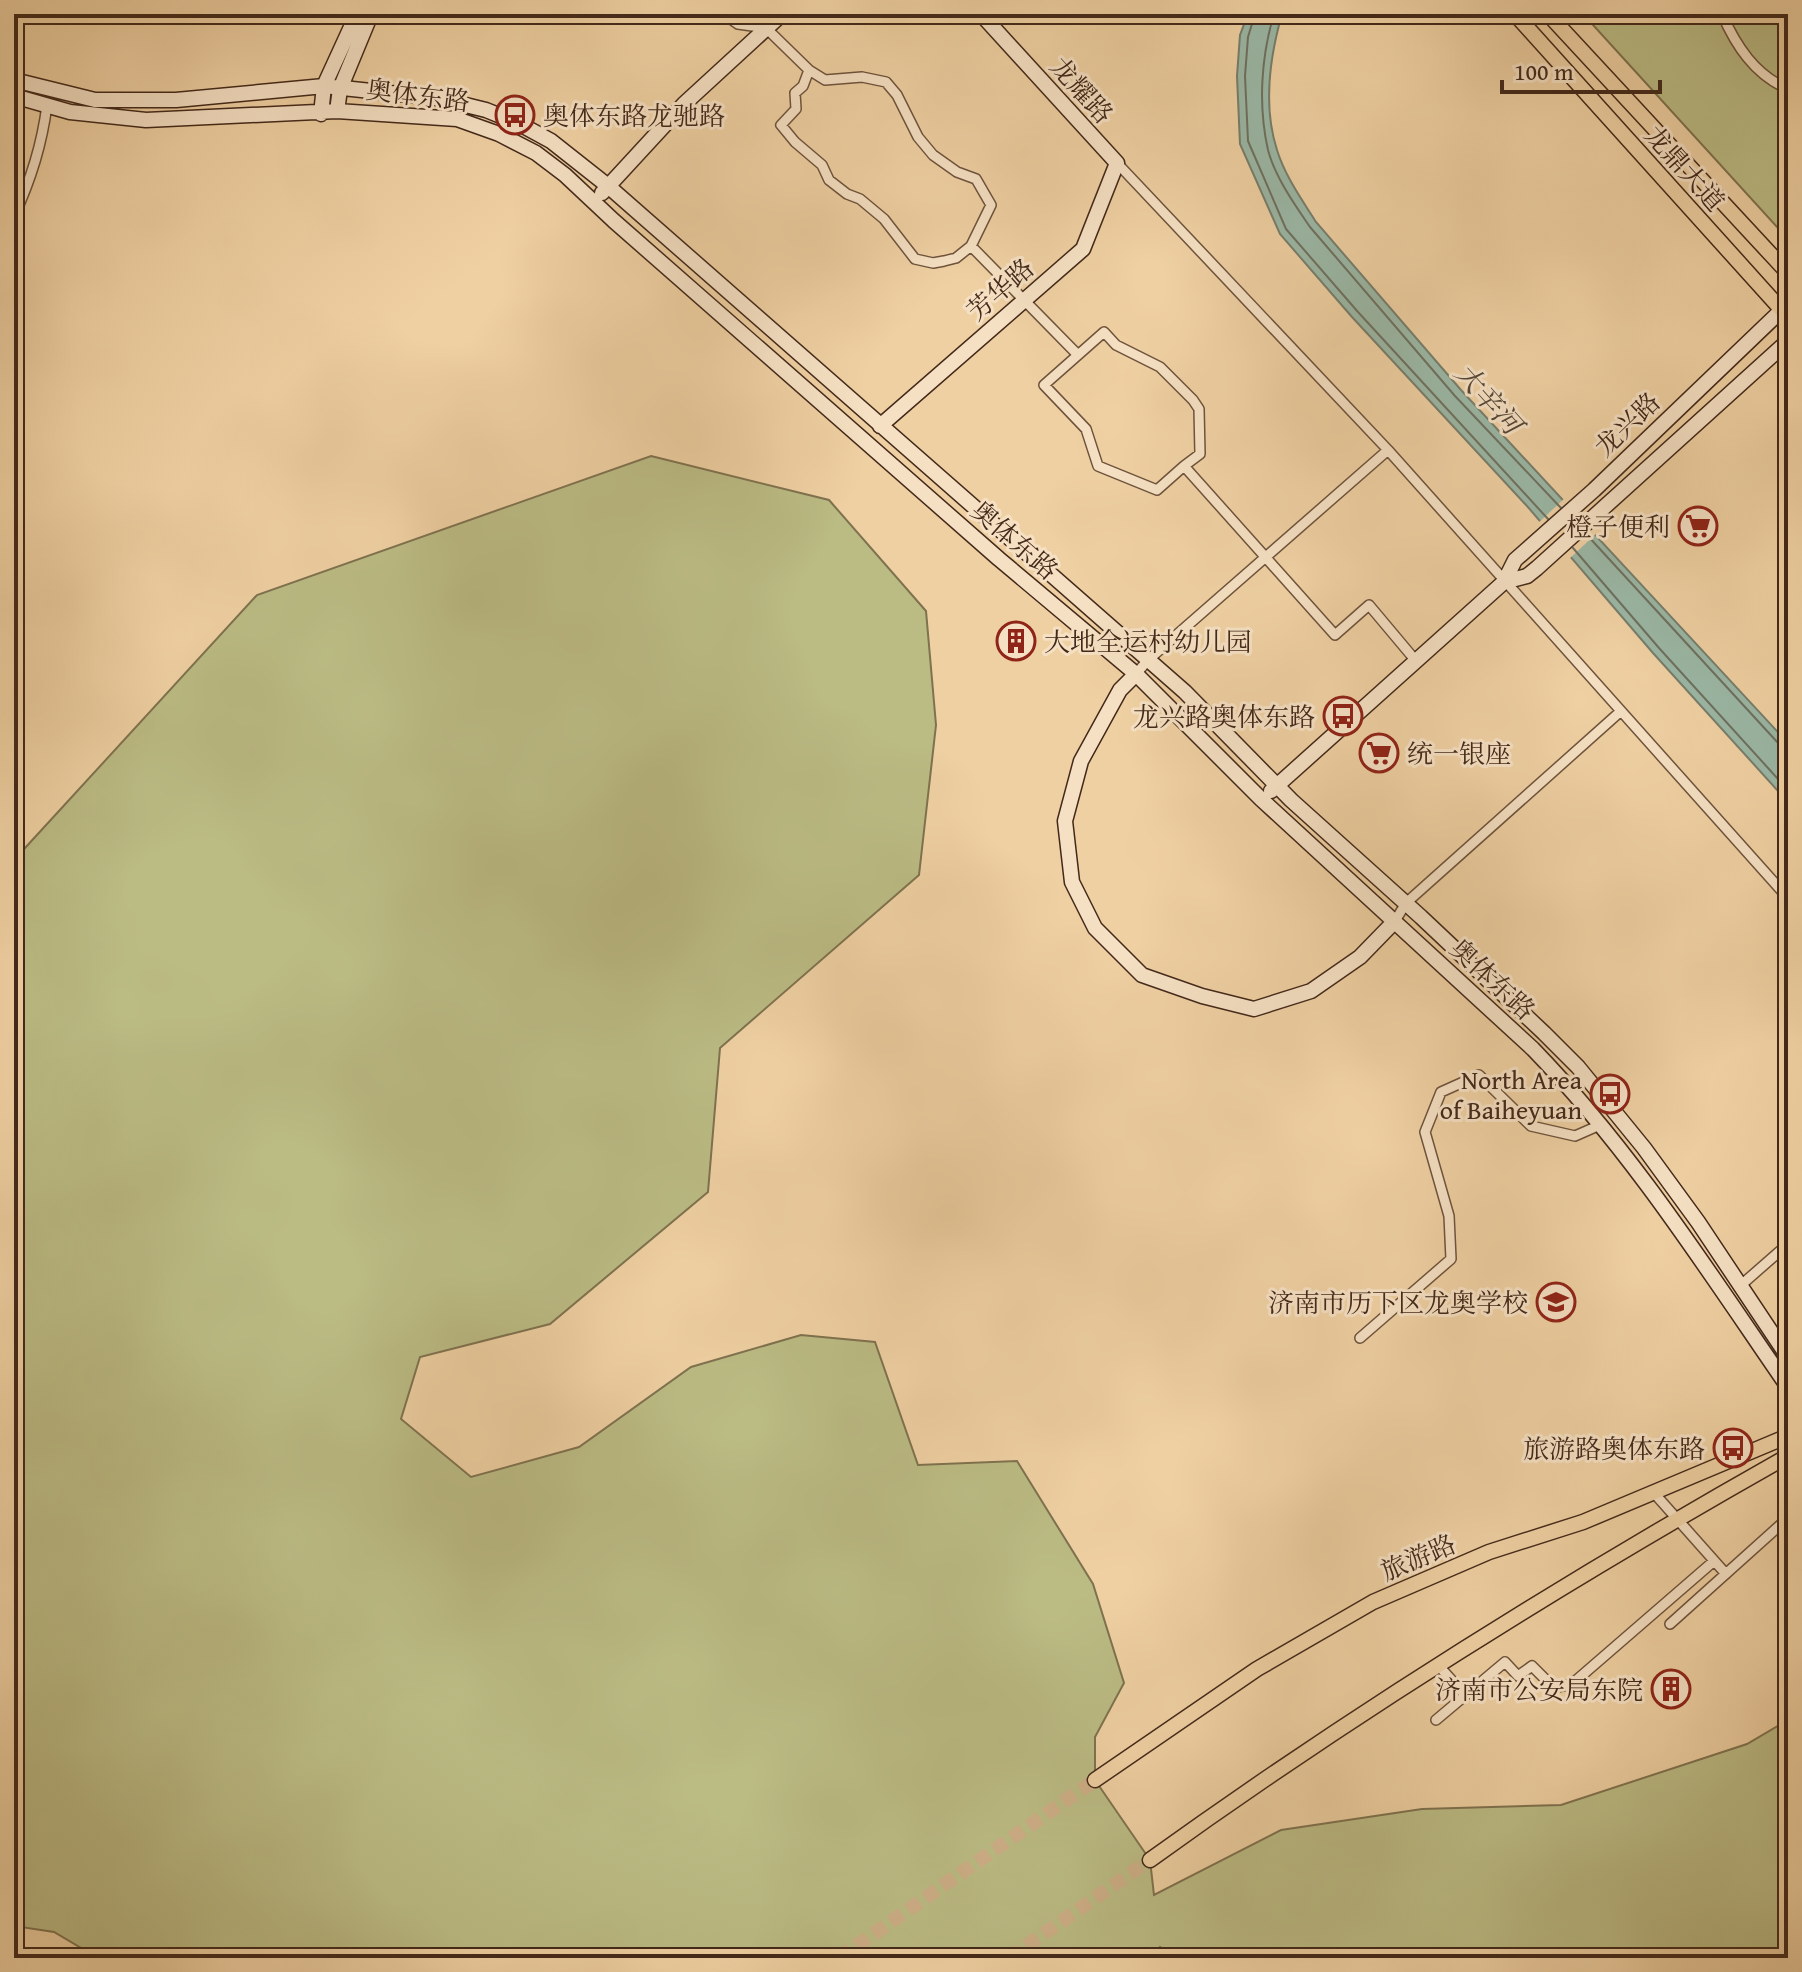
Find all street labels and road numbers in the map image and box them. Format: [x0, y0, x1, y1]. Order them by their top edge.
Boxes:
street label: 龙耀路 [1041, 48, 1123, 132]
street label: 奥体东路 [364, 69, 472, 121]
street label: 龙鼎大道 [1636, 116, 1734, 220]
street label: 芳华路 [958, 249, 1042, 329]
street label: 龙兴路 [1585, 383, 1669, 465]
street label: 奥体东路 [963, 491, 1067, 589]
street label: 奥体东路 [1442, 929, 1544, 1029]
street label: 旅游路 [1374, 1524, 1462, 1590]

